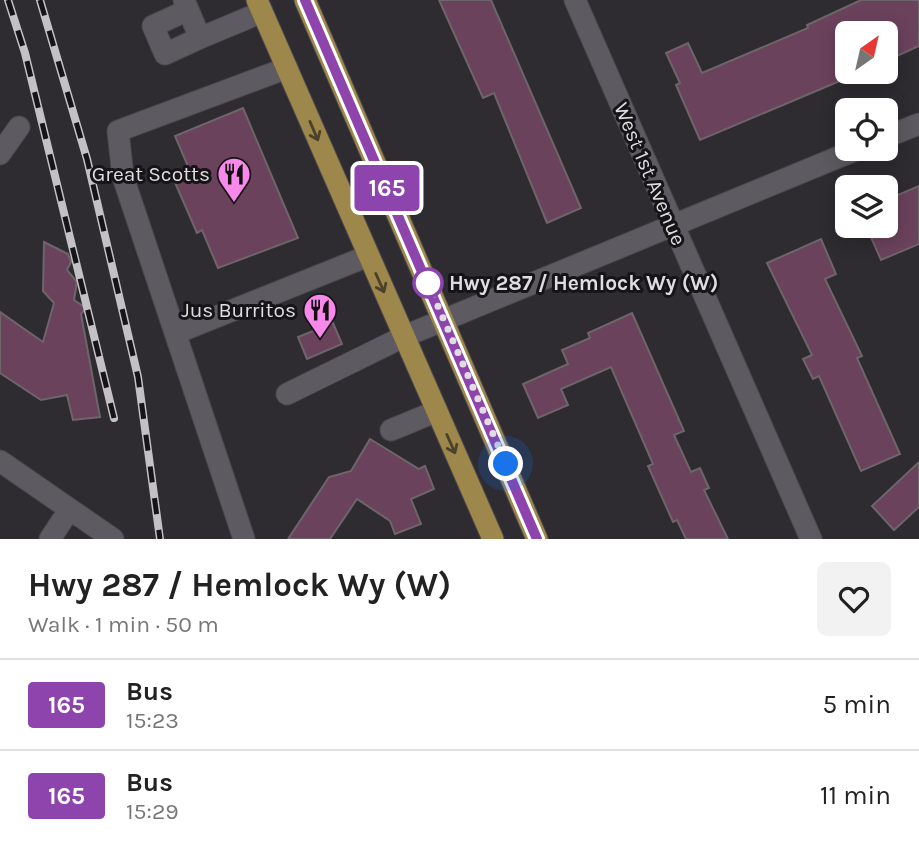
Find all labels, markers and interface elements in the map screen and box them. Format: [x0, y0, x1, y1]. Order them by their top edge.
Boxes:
north arrow [835, 21, 898, 84]
map controls [835, 21, 898, 238]
button: locate [835, 98, 898, 161]
street label: West 1st Avenue [609, 99, 691, 249]
one-way arrow [308, 120, 321, 141]
restaurant icon: Great Scotts [215, 155, 253, 204]
place label: Great Scotts [92, 162, 210, 186]
line badge: 165 [347, 165, 427, 211]
text: 165 [368, 174, 406, 202]
button: layers [835, 175, 898, 238]
marker: Hwy 287 / Hemlock Wy (W) [413, 268, 443, 298]
place label: Hwy 287 / Hemlock Wy (W) [449, 271, 718, 295]
one-way arrow [374, 272, 388, 293]
restaurant icon: Jus Burritos [301, 291, 339, 340]
place label: Jus Burritos [181, 298, 296, 322]
one-way arrow [445, 433, 458, 454]
your location [488, 446, 523, 481]
button: heart [817, 562, 891, 636]
text: Hwy 287 / Hemlock Wy (W) [28, 566, 451, 604]
text: Walk · 1 min · 50 m [28, 611, 219, 638]
text: Bus [126, 676, 173, 707]
text: 5 min [822, 689, 891, 720]
text: 165 [48, 691, 85, 719]
text: 15:23 [126, 707, 179, 734]
text: Bus [126, 767, 173, 798]
text: 11 min [820, 780, 891, 811]
text: 165 [48, 782, 85, 810]
text: 15:29 [126, 798, 179, 825]

